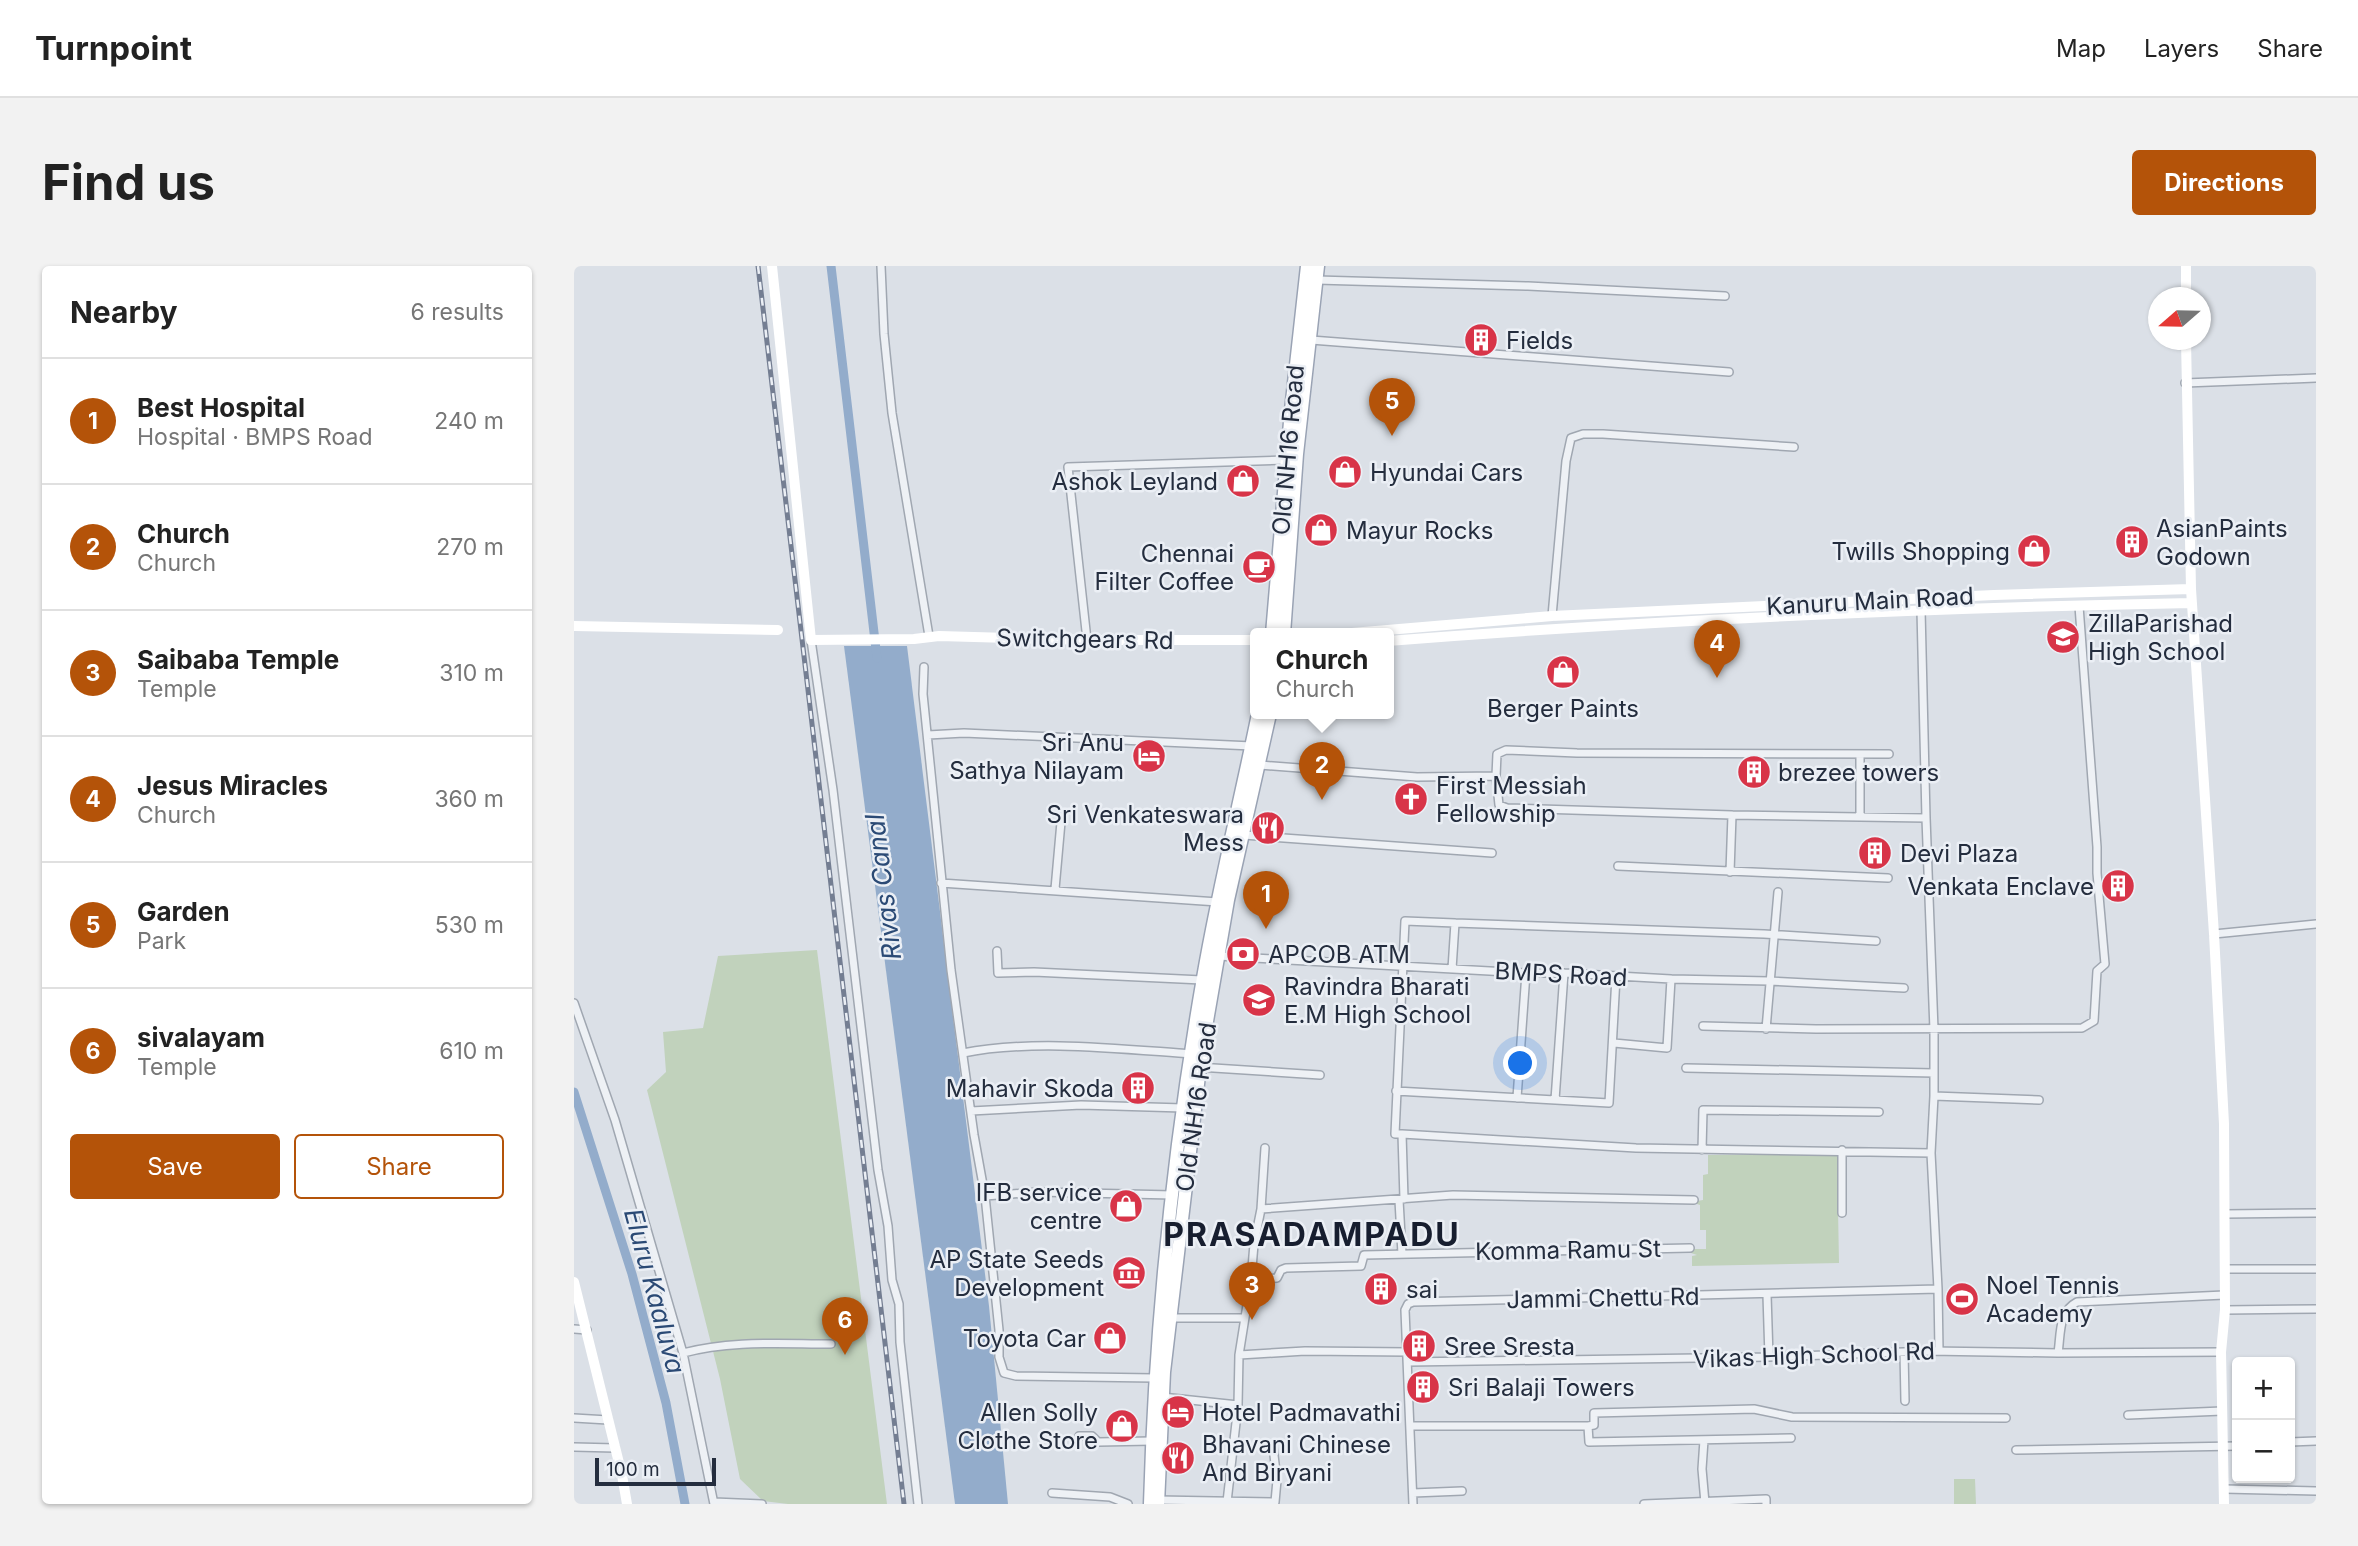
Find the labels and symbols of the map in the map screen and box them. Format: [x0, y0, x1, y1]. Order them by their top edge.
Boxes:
north arrow [2148, 287, 2211, 350]
building icon: Fields [1462, 321, 1500, 359]
place label: Fields [1506, 326, 1573, 355]
street label: Old NH16 Road [1266, 364, 1310, 536]
pin: 5 [1369, 378, 1415, 436]
shop icon: Hyundai Cars [1326, 453, 1364, 491]
place label: Hyundai Cars [1370, 458, 1523, 487]
shop icon: Ashok Leyland [1224, 462, 1262, 500]
place label: Ashok Leyland [1051, 467, 1218, 496]
shop icon: Mayur Rocks [1302, 511, 1340, 549]
place label: AsianPaints Godown [2156, 514, 2288, 571]
place label: Mayur Rocks [1346, 516, 1493, 545]
building icon: AsianPaints Godown [2113, 523, 2151, 561]
shop icon: Twills Shopping [2015, 532, 2053, 570]
place label: Twills Shopping [1831, 537, 2010, 566]
place label: Chennai Filter Coffee [1094, 539, 1234, 596]
cafe icon: Chennai Filter Coffee [1240, 548, 1278, 586]
street label: Kanuru Main Road [1766, 581, 1974, 621]
place label: ZillaParishad High School [2088, 609, 2233, 666]
school or university icon: ZillaParishad High School [2044, 618, 2082, 656]
pin: 4 [1694, 620, 1740, 678]
street label: Switchgears Rd [996, 623, 1174, 655]
shop icon: Berger Paints [1544, 653, 1582, 691]
place label: Berger Paints [1487, 694, 1639, 723]
place label: Sri Anu Sathya Nilayam [949, 728, 1124, 785]
hotel icon: Sri Anu Sathya Nilayam [1130, 737, 1168, 775]
pin: 2 [1299, 742, 1345, 800]
building icon: brezee towers [1735, 753, 1773, 791]
place label: brezee towers [1778, 758, 1939, 787]
place label: First Messiah Fellowship [1436, 771, 1587, 828]
church icon: First Messiah Fellowship [1392, 780, 1430, 818]
place label: Sri Venkateswara Mess [1047, 800, 1244, 857]
restaurant icon: Sri Venkateswara Mess [1249, 809, 1287, 847]
water label: Rivas Canal [859, 812, 907, 962]
building icon: Devi Plaza [1856, 834, 1894, 872]
place label: Devi Plaza [1900, 839, 2018, 868]
building icon: Venkata Enclave [2099, 867, 2137, 905]
pin: 1 [1243, 871, 1289, 929]
place label: Venkata Enclave [1907, 872, 2094, 901]
bank icon: APCOB ATM [1224, 935, 1262, 973]
place label: APCOB ATM [1268, 940, 1410, 969]
street label: BMPS Road [1494, 956, 1628, 992]
place label: Ravindra Bharati E.M High School [1284, 972, 1471, 1029]
school or university icon: Ravindra Bharati E.M High School [1240, 981, 1278, 1019]
street label: Old NH16 Road [1170, 1020, 1222, 1194]
your location [1503, 1046, 1537, 1080]
building icon: Mahavir Skoda [1119, 1069, 1157, 1107]
place label: Mahavir Skoda [946, 1074, 1114, 1103]
place label: IFB service centre [976, 1178, 1102, 1235]
shop icon: IFB service centre [1107, 1187, 1145, 1225]
water label: Eluru Kaaluva [618, 1205, 692, 1377]
district label: PRASADAMPADU [1163, 1215, 1461, 1254]
street label: Komma Ramu St [1475, 1234, 1661, 1266]
place label: AP State Seeds Development [929, 1245, 1104, 1302]
museum icon: AP State Seeds Development [1110, 1254, 1148, 1292]
pin: 3 [1229, 1262, 1275, 1320]
building icon: sai [1362, 1270, 1400, 1308]
place label: Noel Tennis Academy [1986, 1271, 2119, 1328]
place label: sai [1406, 1275, 1438, 1304]
sports icon: Noel Tennis Academy [1943, 1280, 1981, 1318]
street label: Jammi Chettu Rd [1506, 1282, 1700, 1314]
pin: 6 [822, 1297, 868, 1355]
shop icon: Toyota Car [1091, 1319, 1129, 1357]
place label: Toyota Car [963, 1324, 1086, 1353]
building icon: Sree Sresta [1400, 1327, 1438, 1365]
place label: Sree Sresta [1444, 1332, 1575, 1361]
street label: Vikas High School Rd [1692, 1336, 1936, 1374]
building icon: Sri Balaji Towers [1404, 1368, 1442, 1406]
place label: Sri Balaji Towers [1448, 1373, 1635, 1402]
hotel icon: Hotel Padmavathi [1159, 1393, 1197, 1431]
place label: Allen Solly Clothe Store [957, 1398, 1098, 1455]
place label: Hotel Padmavathi [1202, 1398, 1401, 1427]
shop icon: Allen Solly Clothe Store [1103, 1407, 1141, 1445]
place label: Bhavani Chinese And Biryani [1202, 1430, 1391, 1487]
restaurant icon: Bhavani Chinese And Biryani [1159, 1439, 1197, 1477]
scale bar [595, 1455, 716, 1487]

